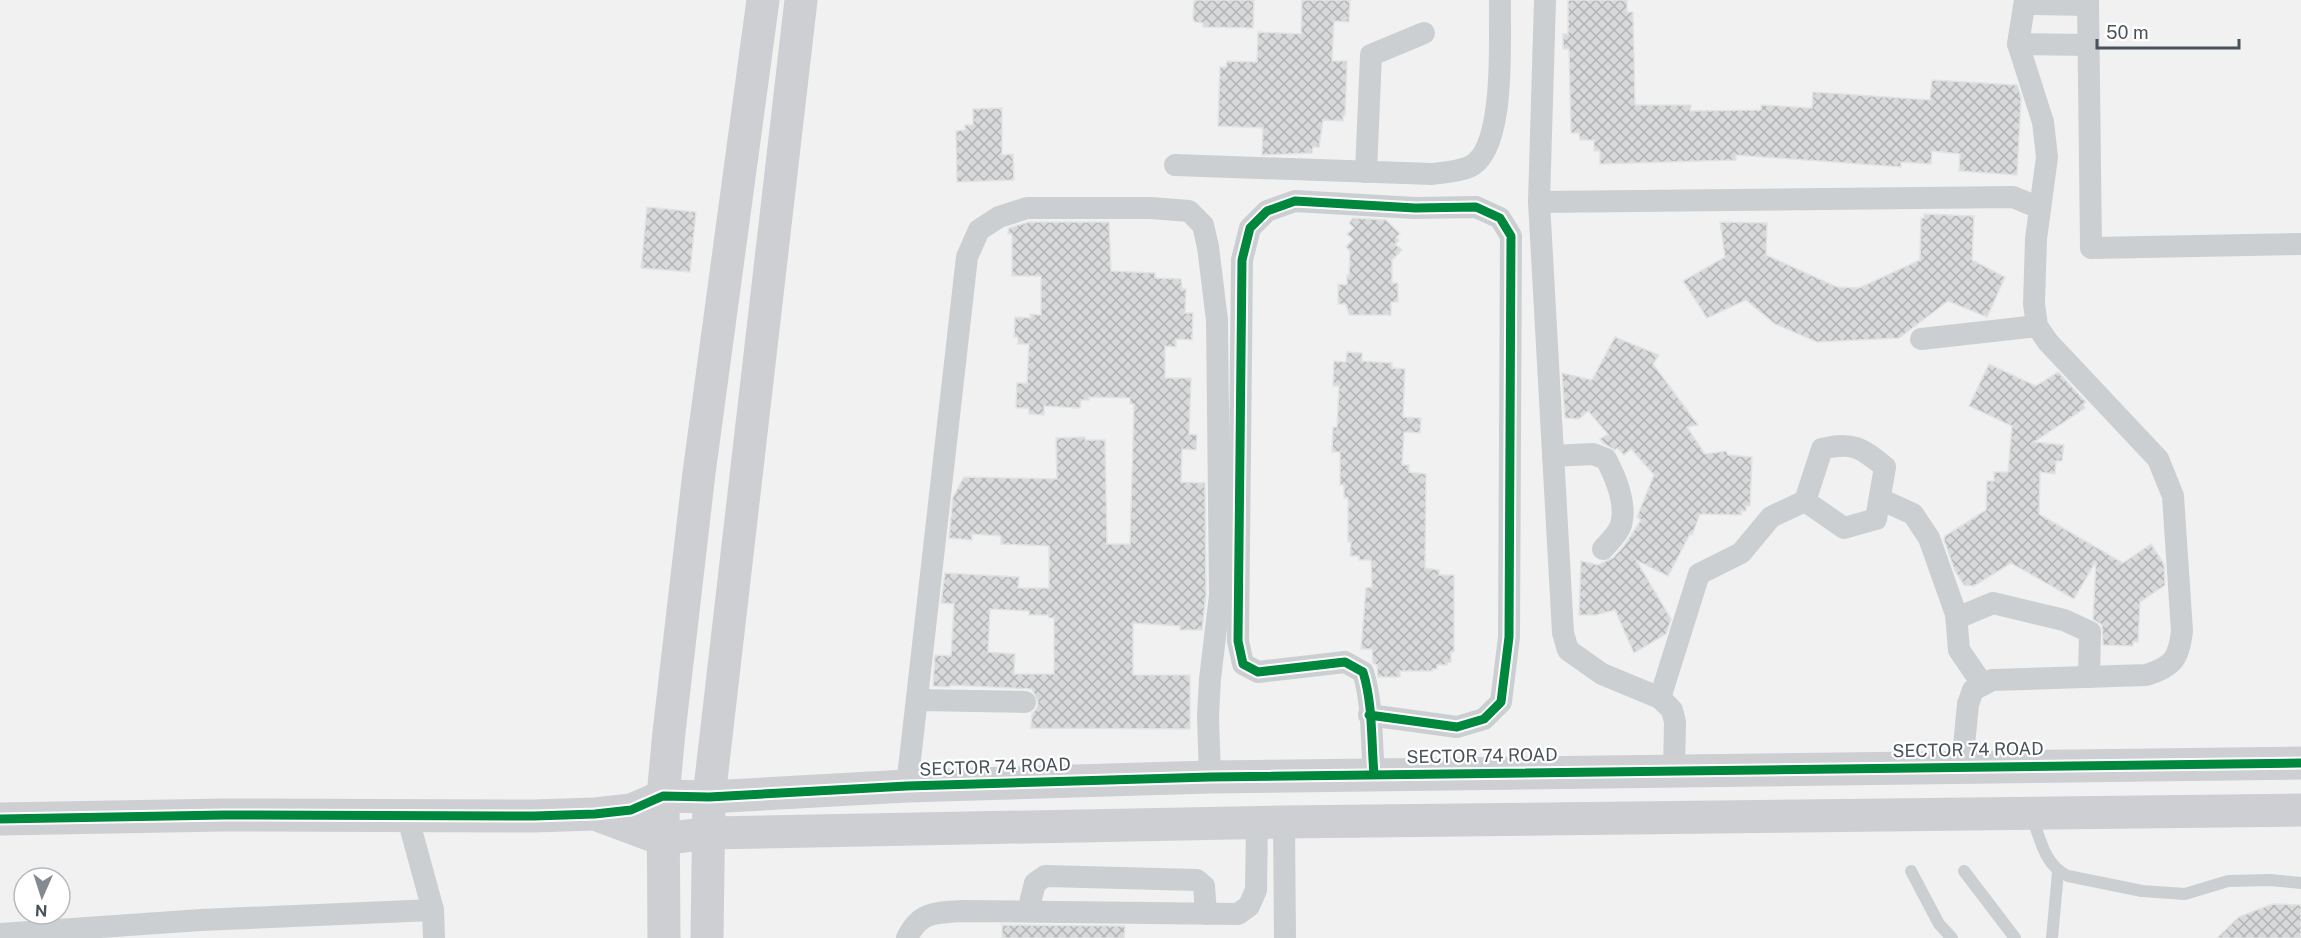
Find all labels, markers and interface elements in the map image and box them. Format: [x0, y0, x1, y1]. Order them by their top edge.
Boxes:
scale bar [2097, 12, 2240, 50]
text: 50 m [2106, 22, 2149, 43]
street label: SECTOR 74 ROAD [1892, 738, 2044, 761]
street label: SECTOR 74 ROAD [1406, 744, 1558, 767]
street label: SECTOR 74 ROAD [919, 753, 1071, 780]
north arrow [12, 866, 72, 926]
text: N [34, 901, 48, 920]

